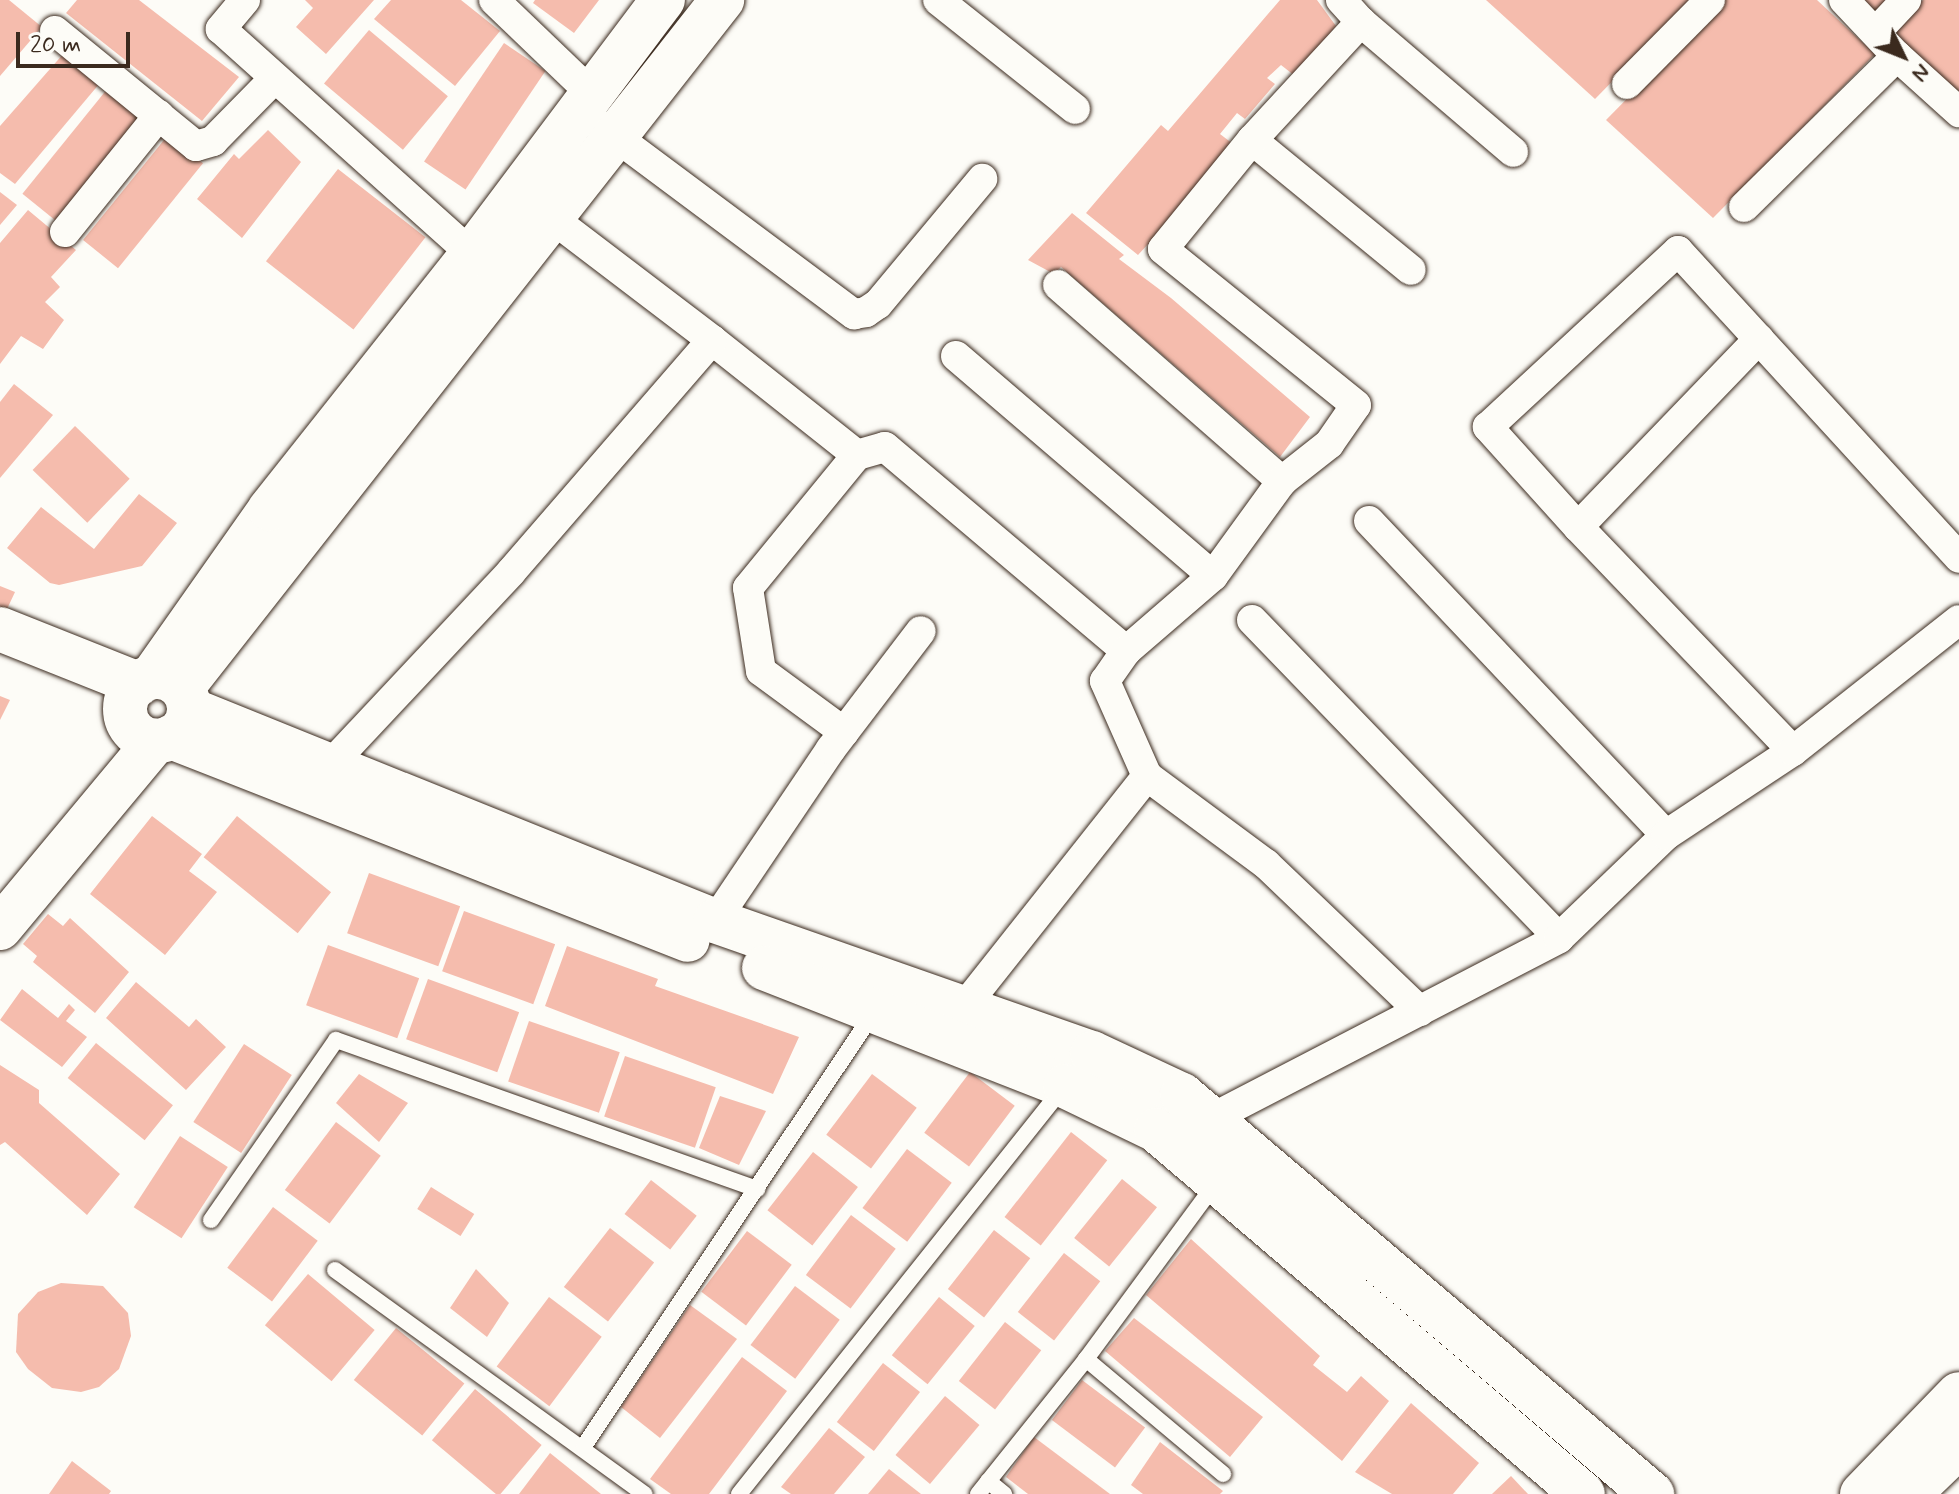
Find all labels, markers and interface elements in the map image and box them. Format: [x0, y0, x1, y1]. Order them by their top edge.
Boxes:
scale bar [20, 16, 134, 66]
north arrow [1863, 16, 1943, 96]
text: 20 m [30, 30, 81, 61]
text: N [1905, 57, 1936, 87]

